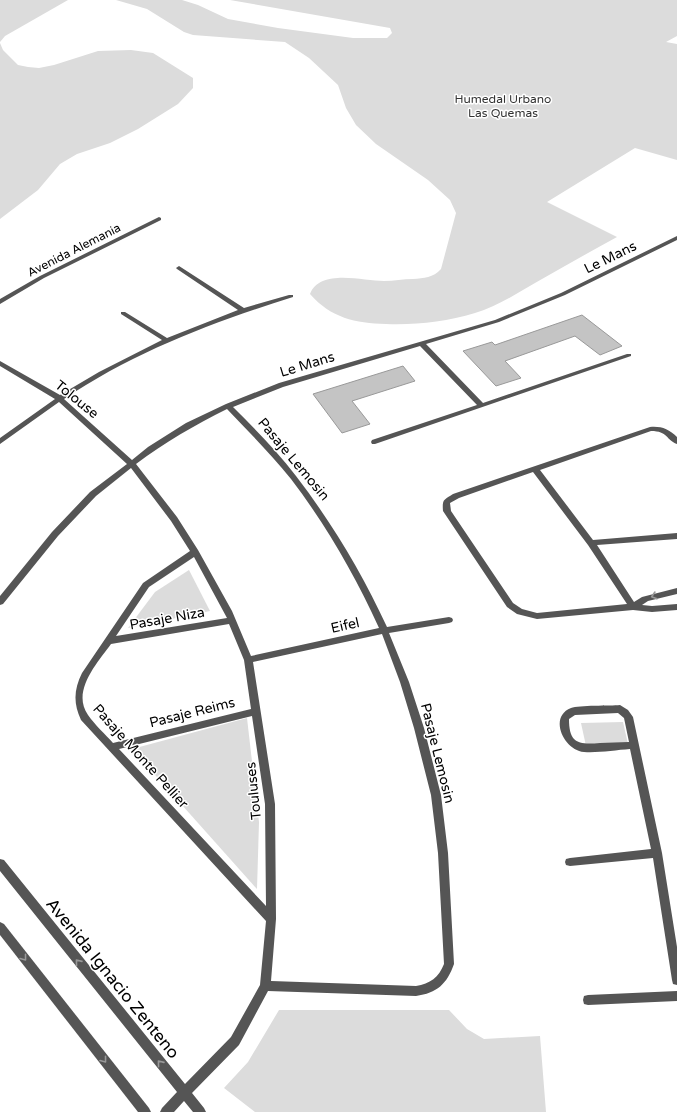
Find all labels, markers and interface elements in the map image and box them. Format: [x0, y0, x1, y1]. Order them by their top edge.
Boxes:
park label: Humedal Urbano Las Quemas [455, 92, 551, 120]
street label: Avenida Alemania [25, 220, 123, 280]
street label: Le Mans [581, 237, 639, 277]
street label: Le Mans [278, 348, 337, 381]
street label: Tolouse [51, 377, 102, 422]
street label: Pasaje Lemosin [254, 415, 333, 504]
one-way arrow [651, 591, 658, 600]
street label: Pasaje Niza [128, 604, 206, 633]
street label: Eifel [329, 614, 361, 637]
street label: Pasaje Reims [148, 694, 237, 731]
street label: Pasaje Monte Pellier [89, 701, 192, 812]
street label: Pasaje Lemosin [417, 701, 458, 805]
street label: Touluses [242, 761, 265, 821]
street label: Avenida Ignacio Zenteno [41, 894, 184, 1063]
one-way arrow [19, 953, 26, 960]
one-way arrow [76, 959, 83, 966]
one-way arrow [100, 1056, 107, 1063]
one-way arrow [157, 1061, 164, 1068]

